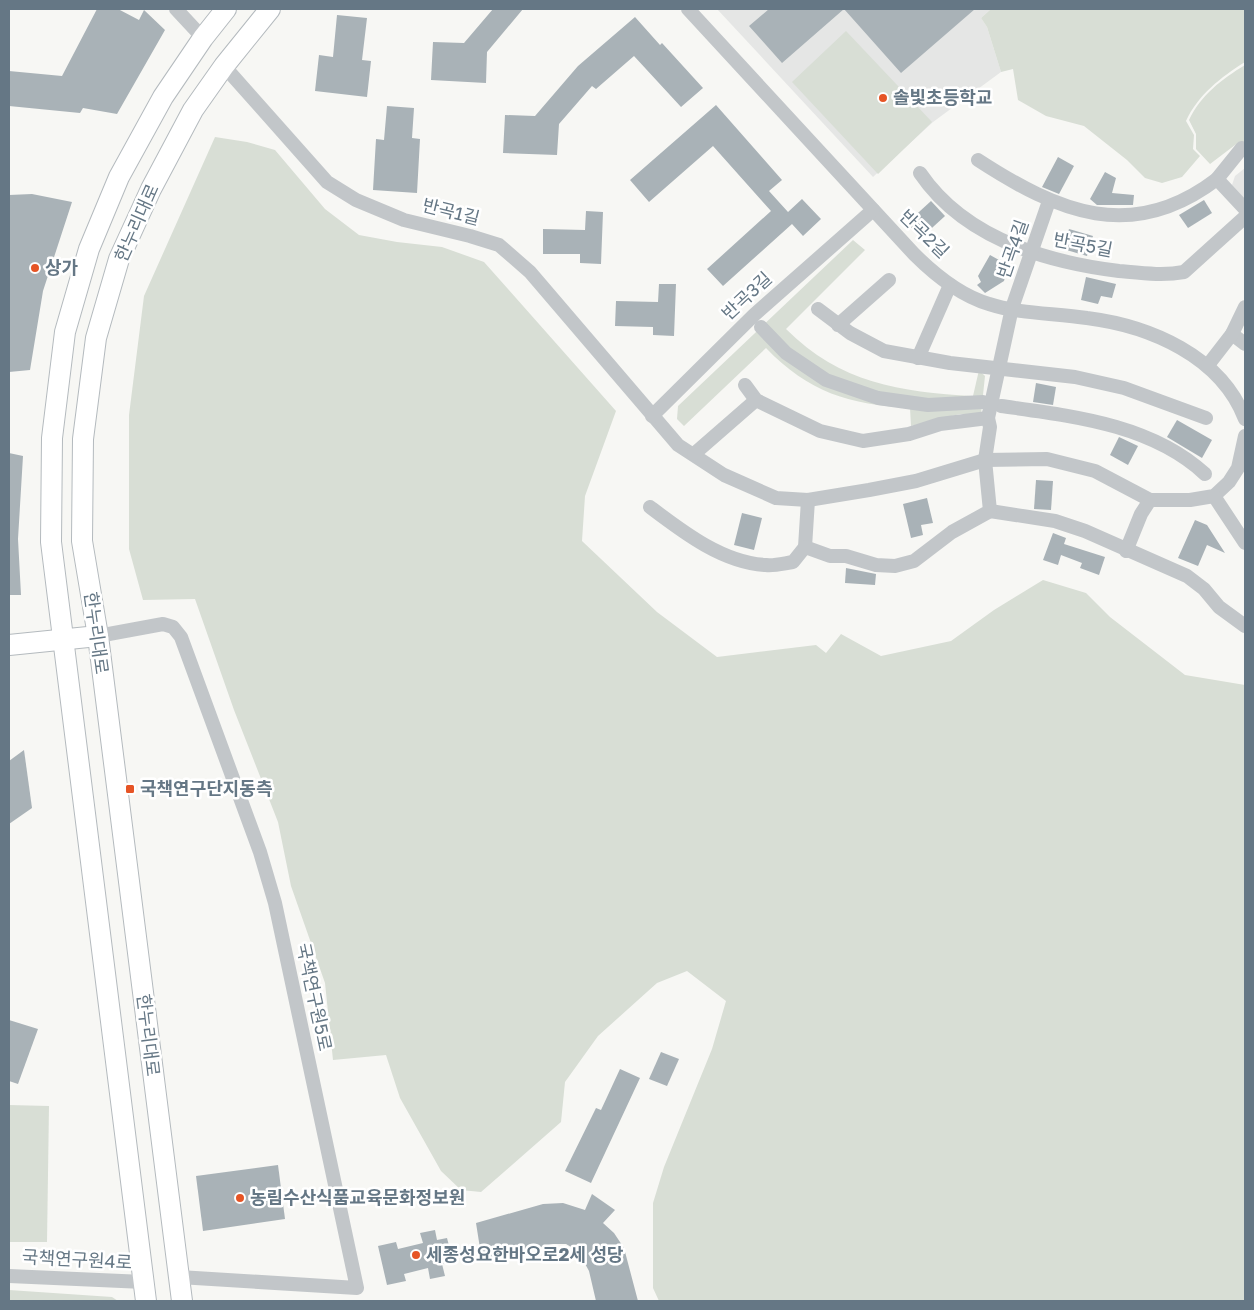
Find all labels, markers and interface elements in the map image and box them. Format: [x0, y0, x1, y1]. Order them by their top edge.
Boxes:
place label: 솔빛초등학교 [893, 86, 992, 108]
marker: 솔빛초등학교 [877, 92, 889, 104]
street label: 한누리대로 [109, 180, 163, 265]
street label: 반곡1길 [420, 193, 482, 229]
street label: 반곡2길 [895, 204, 954, 262]
street label: 반곡4길 [992, 216, 1032, 281]
street label: 반곡5길 [1052, 227, 1115, 261]
place label: 상가 [45, 256, 79, 278]
marker: 상가 [29, 262, 41, 274]
street label: 반곡3길 [717, 267, 776, 324]
street label: 한누리대로 [80, 590, 114, 675]
place label: 국책연구단지동측 [140, 777, 272, 799]
marker: 국책연구단지동측 [124, 783, 136, 795]
street label: 국책연구원5로 [293, 941, 337, 1053]
street label: 한누리대로 [133, 992, 165, 1077]
place label: 농림수산식품교육문화정보원 [250, 1186, 465, 1208]
marker: 농림수산식품교육문화정보원 [234, 1192, 246, 1204]
place label: 세종성요한바오로2세 성당 [426, 1243, 624, 1265]
street label: 국책연구원4로 [21, 1245, 133, 1273]
marker: 세종성요한바오로2세 성당 [410, 1249, 422, 1261]

